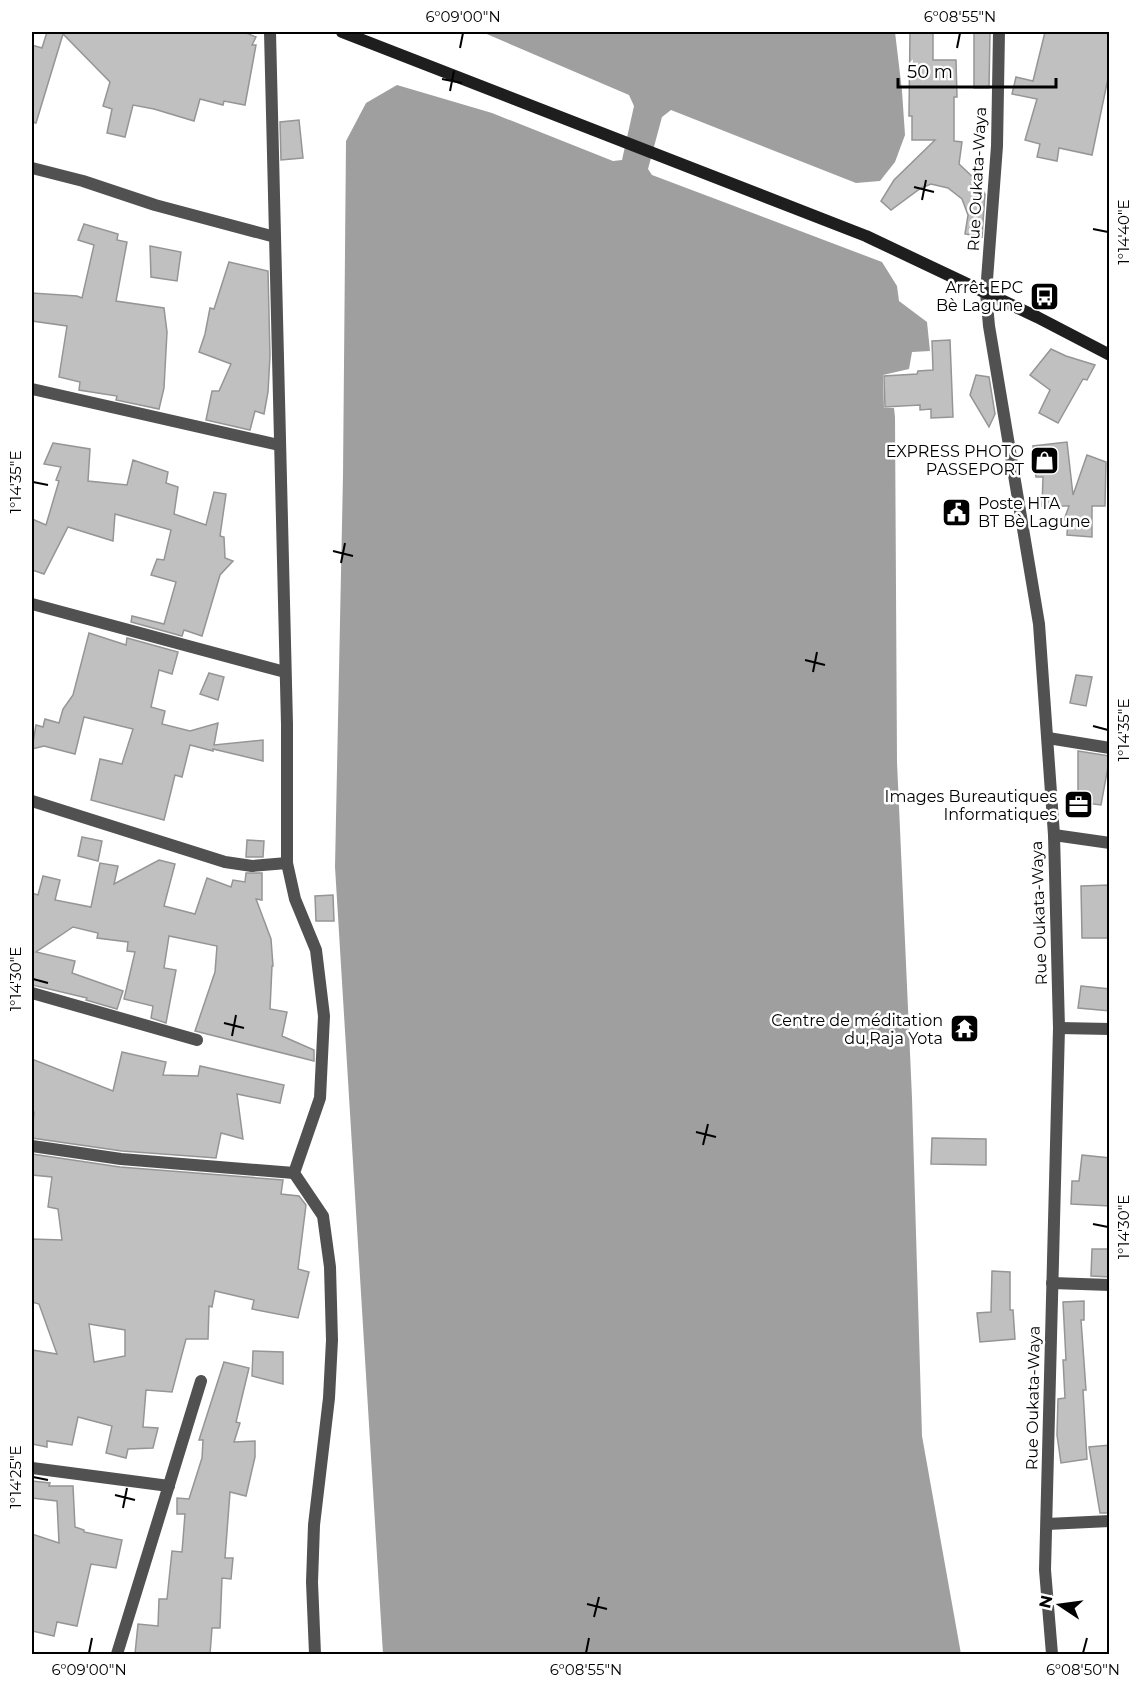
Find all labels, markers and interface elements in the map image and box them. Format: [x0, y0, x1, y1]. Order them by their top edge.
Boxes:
text: 6°09'00"N [425, 7, 501, 26]
text: 6°08'55"N [924, 7, 996, 26]
scale bar [898, 51, 1056, 89]
text: 50 m [907, 61, 953, 83]
street label: Rue Oukata-Waya [964, 106, 990, 252]
text: 1°14'40"E [1114, 199, 1133, 265]
place label: Arrêt EPC Bè Lagune [936, 278, 1023, 315]
bus stop icon: Arrêt EPC Bè Lagune [1028, 280, 1060, 312]
place label: EXPRESS PHOTO PASSEPORT [886, 442, 1025, 479]
shop icon: EXPRESS PHOTO PASSEPORT [1029, 444, 1061, 476]
text: 1°14'35"E [6, 451, 25, 513]
place label: Poste HTA BT Bè Lagune [978, 494, 1090, 531]
public building icon: Poste HTA BT Bè Lagune [941, 496, 973, 528]
text: 1°14'35"E [1114, 699, 1133, 761]
place label: Images Bureautiques Informatiques [885, 787, 1057, 824]
office icon: Images Bureautiques Informatiques [1062, 789, 1094, 821]
street label: Rue Oukata-Waya [1027, 841, 1051, 985]
text: 1°14'30"E [6, 947, 25, 1011]
place label: Centre de méditation du,Raja Yota [771, 1011, 943, 1048]
temple icon: Centre de méditation du,Raja Yota [948, 1013, 980, 1045]
text: 1°14'30"E [1114, 1195, 1133, 1259]
street label: Rue Oukata-Waya [1022, 1326, 1044, 1470]
text: 1°14'25"E [6, 1445, 25, 1509]
north arrow [1030, 1575, 1090, 1635]
text: N [1035, 1593, 1057, 1610]
text: 6°09'00"N [51, 1660, 127, 1679]
text: 6°08'55"N [550, 1660, 622, 1679]
text: 6°08'50"N [1046, 1660, 1120, 1679]

